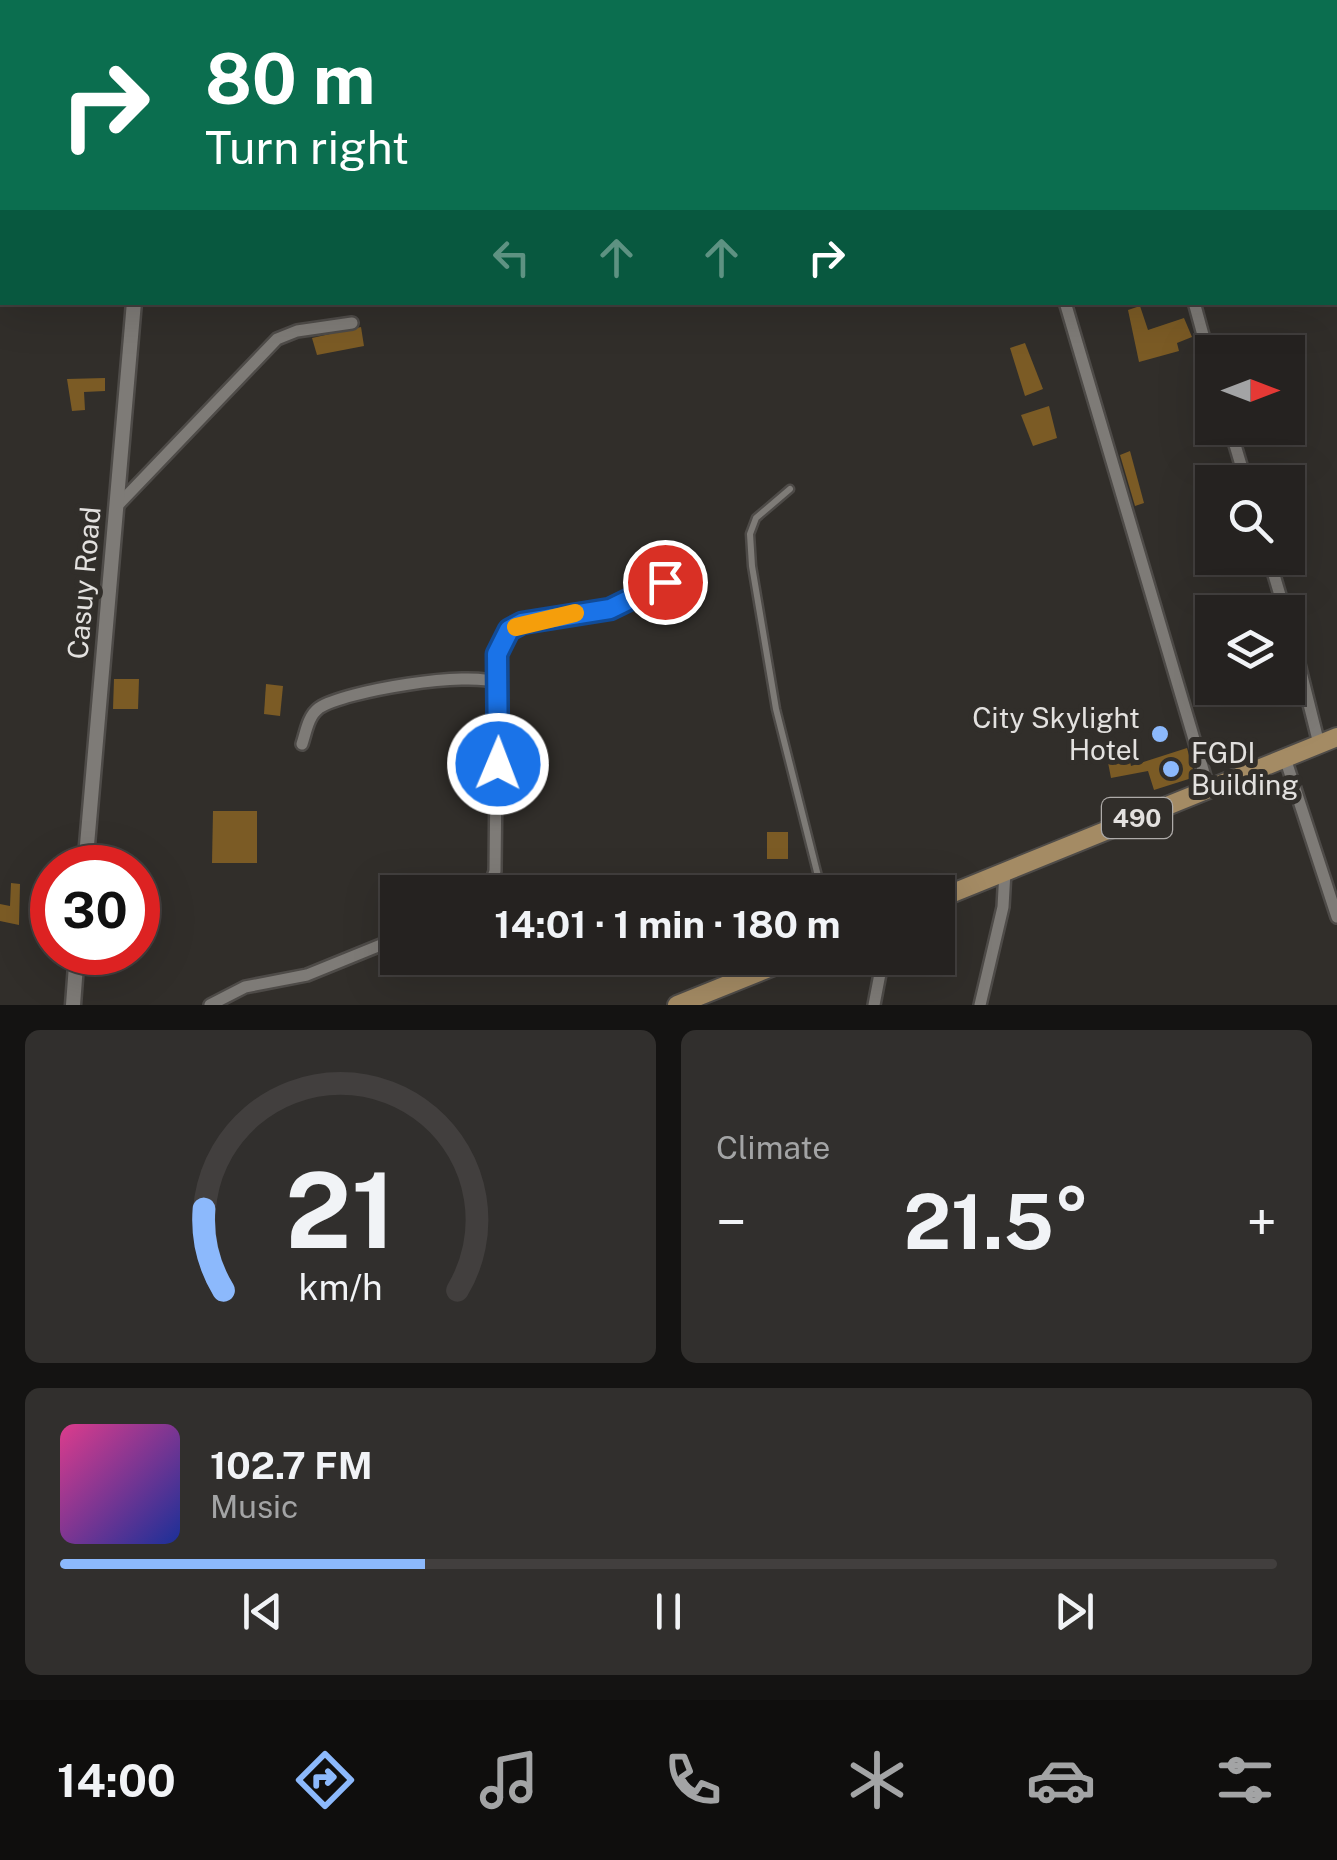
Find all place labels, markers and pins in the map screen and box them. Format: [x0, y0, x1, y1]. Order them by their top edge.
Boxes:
pin [623, 540, 708, 625]
place label: City Skylight Hotel [972, 701, 1140, 766]
marker: City Skylight Hotel [1149, 723, 1171, 745]
place label: FGDI Building [1191, 736, 1299, 801]
marker: FGDI Building [1160, 758, 1182, 780]

